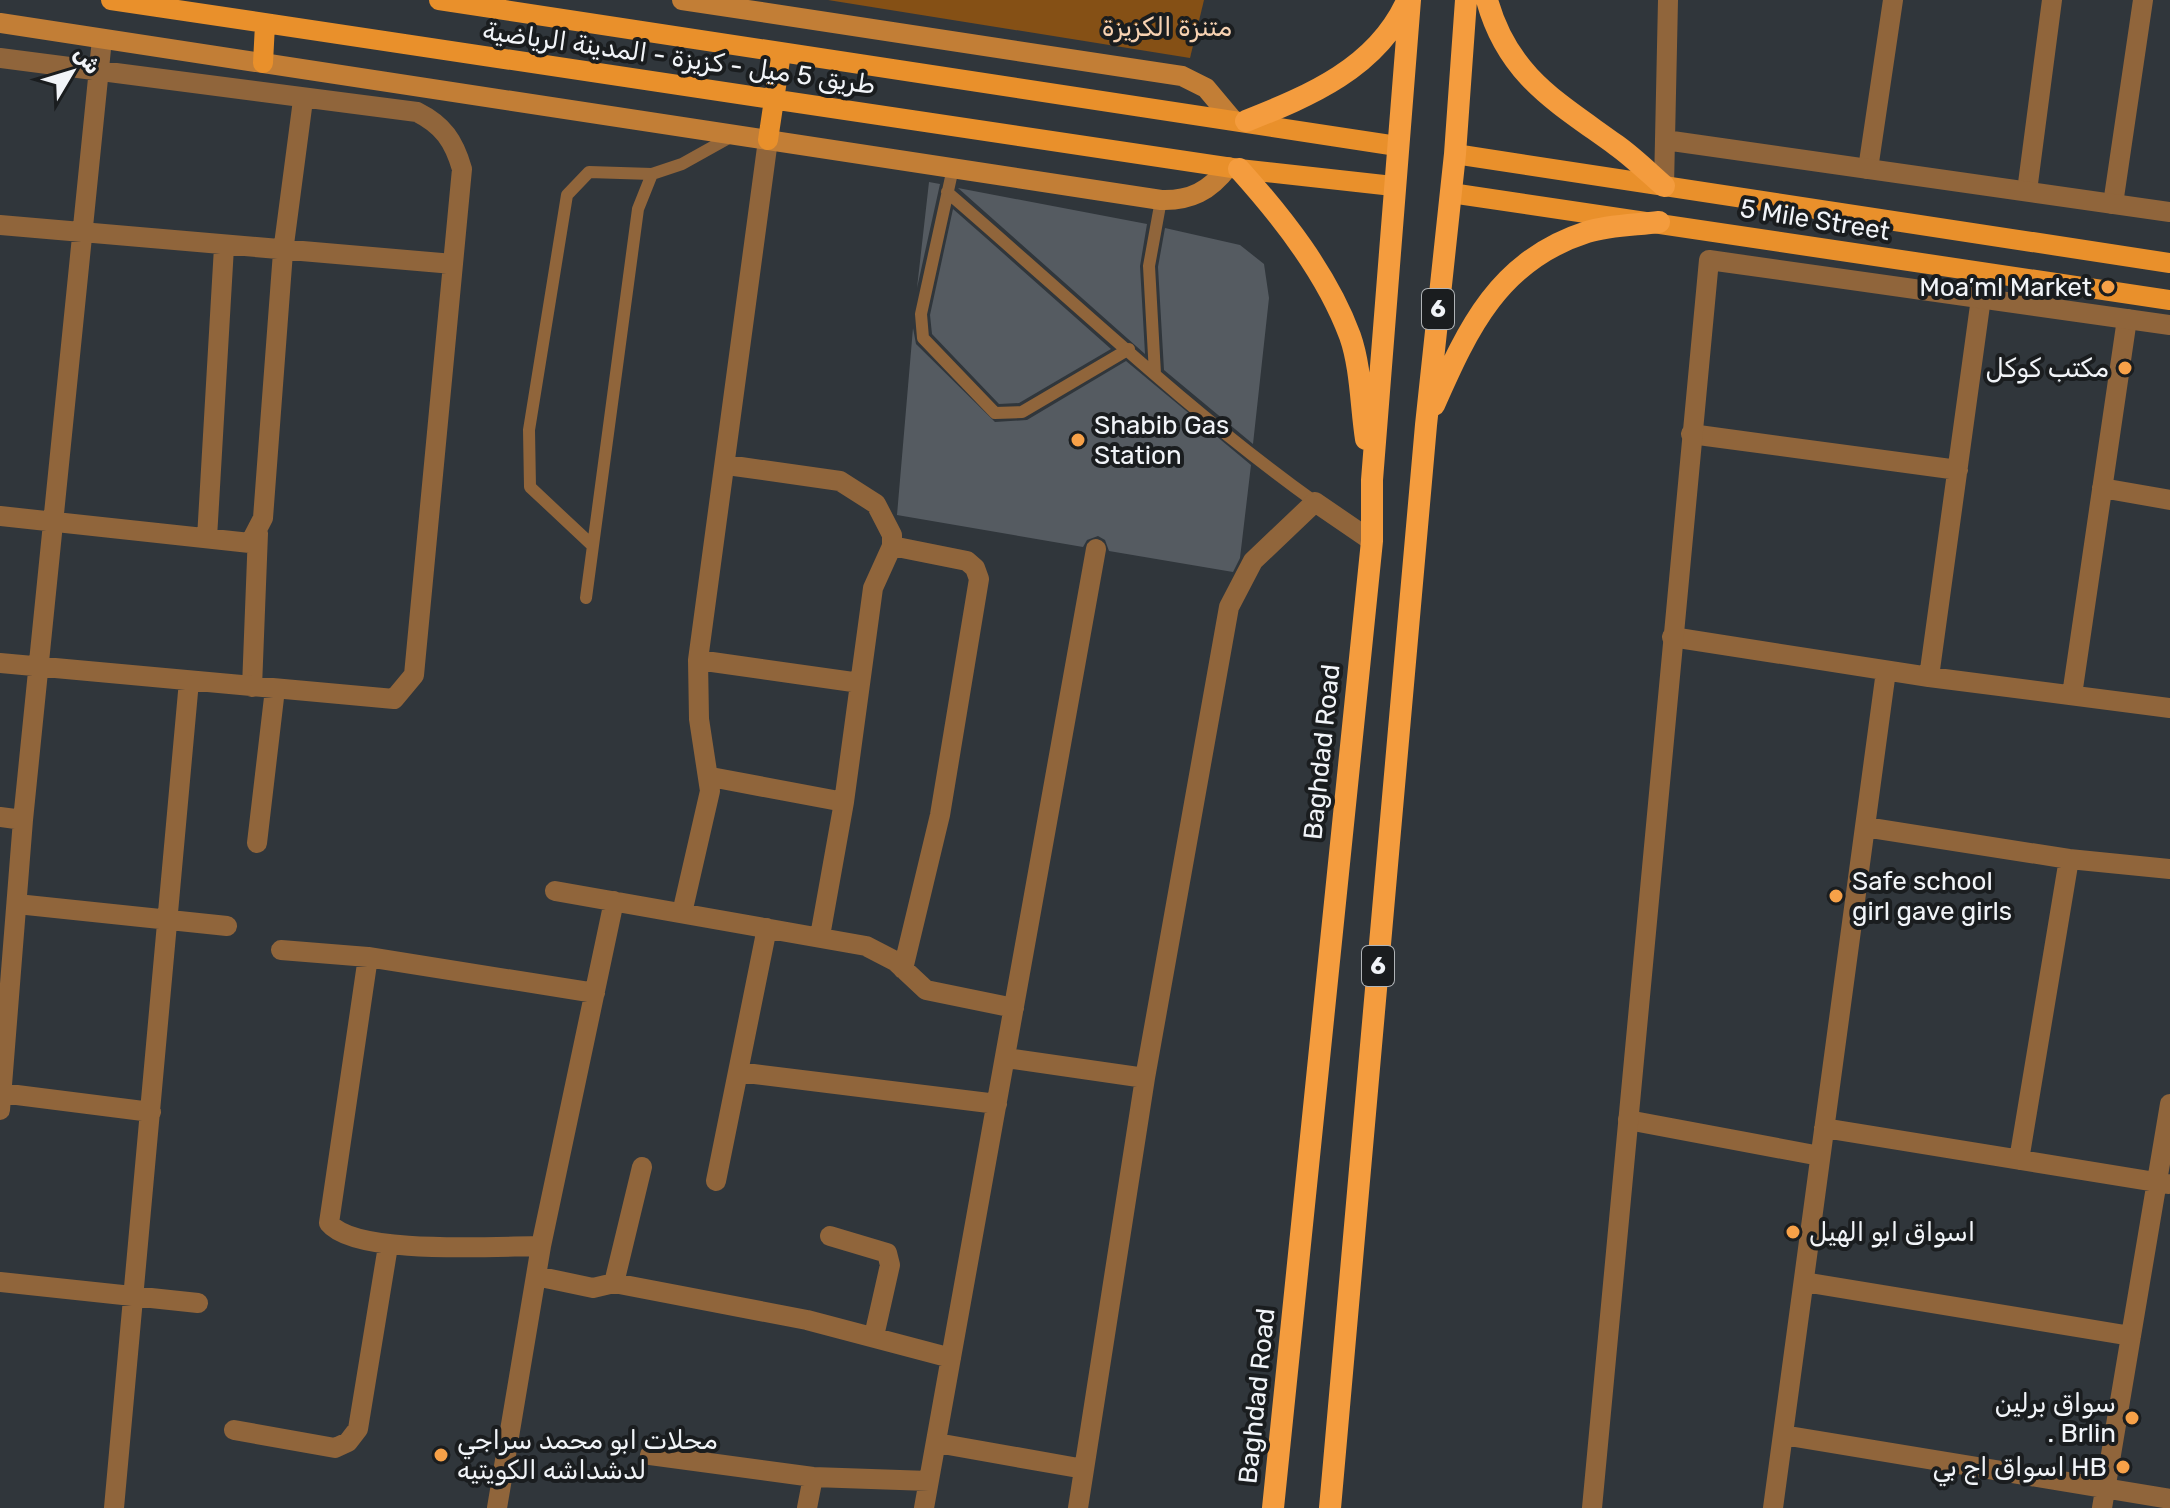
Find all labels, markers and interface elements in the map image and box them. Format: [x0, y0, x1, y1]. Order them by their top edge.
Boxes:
park label: متنزة الكزيزة [1102, 12, 1232, 43]
street label: طريق 5 ميل - كزيزة - المدينة الرياضية [481, 15, 877, 101]
north arrow [32, 32, 112, 112]
text: ش [68, 41, 107, 79]
street label: 5 Mile Street [1738, 193, 1892, 247]
place label: Moa’ml Market [1919, 272, 2092, 303]
marker: Moa’ml Market [2099, 278, 2117, 296]
road number: 6 [1422, 289, 1454, 329]
place label: مكتب كوكل [1985, 353, 2109, 384]
marker: مكتب كوكل [2116, 359, 2134, 377]
place label: Shabib Gas Station [1094, 410, 1229, 471]
marker: Shabib Gas Station [1069, 431, 1087, 449]
street label: Baghdad Road [1297, 663, 1347, 841]
place label: Safe school girl gave girls [1852, 866, 2012, 927]
marker: Safe school girl gave girls [1827, 887, 1845, 905]
road number: 6 [1362, 946, 1394, 986]
place label: اسواق ابو الهيل [1809, 1217, 1975, 1248]
marker: اسواق ابو الهيل [1784, 1223, 1802, 1241]
street label: Baghdad Road [1232, 1307, 1282, 1485]
place label: سواق برلين . Brlin [1995, 1388, 2116, 1449]
marker: سواق برلين . Brlin [2123, 1409, 2141, 1427]
place label: محلات ابو محمد سراجي لدشداشه الكويتيه [457, 1425, 718, 1486]
marker: محلات ابو محمد سراجي لدشداشه الكويتيه [432, 1446, 450, 1464]
place label: اسواق اج بي HB [1933, 1452, 2107, 1487]
marker: اسواق اج بي HB [2114, 1458, 2132, 1476]

